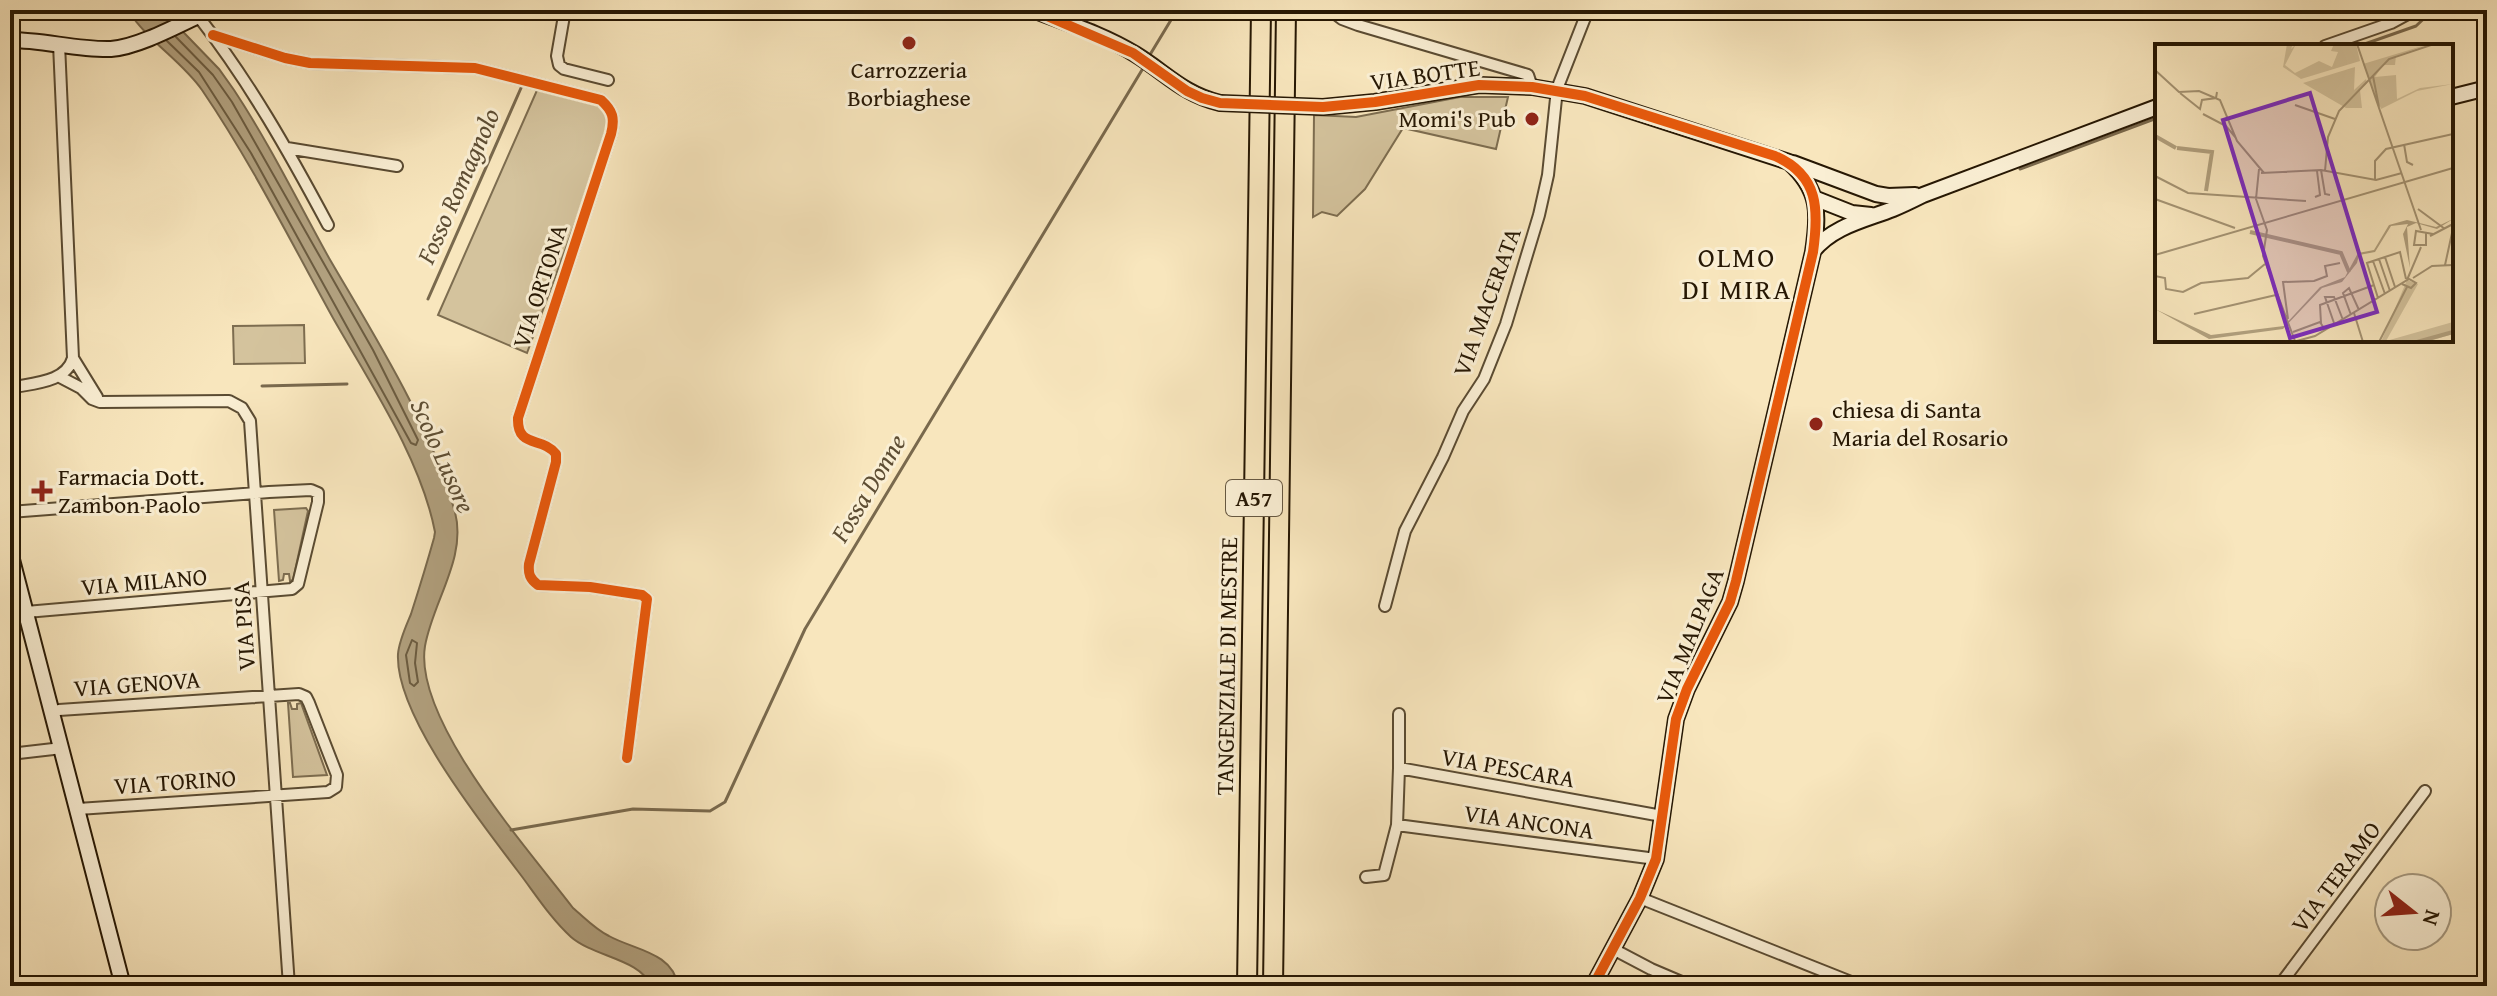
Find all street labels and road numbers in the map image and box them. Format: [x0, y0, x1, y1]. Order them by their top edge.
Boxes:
street label: VIA BOTTE [1368, 50, 1482, 100]
street label: VIA ORTONA [503, 219, 576, 353]
street label: VIA MACERATA [1443, 222, 1530, 381]
road number: A57 [1226, 480, 1282, 516]
street label: TANGENZIALE DI MESTRE [1207, 537, 1246, 795]
street label: VIA MILANO [79, 559, 208, 604]
street label: VIA MALPAGA [1646, 562, 1733, 709]
street label: VIA PISA [223, 580, 264, 672]
street label: VIA GENOVA [73, 662, 202, 705]
street label: VIA PESCARA [1439, 739, 1578, 797]
street label: VIA TORINO [113, 760, 237, 803]
street label: VIA ANCONA [1462, 795, 1597, 848]
street label: VIA TERAMO [2282, 814, 2389, 940]

